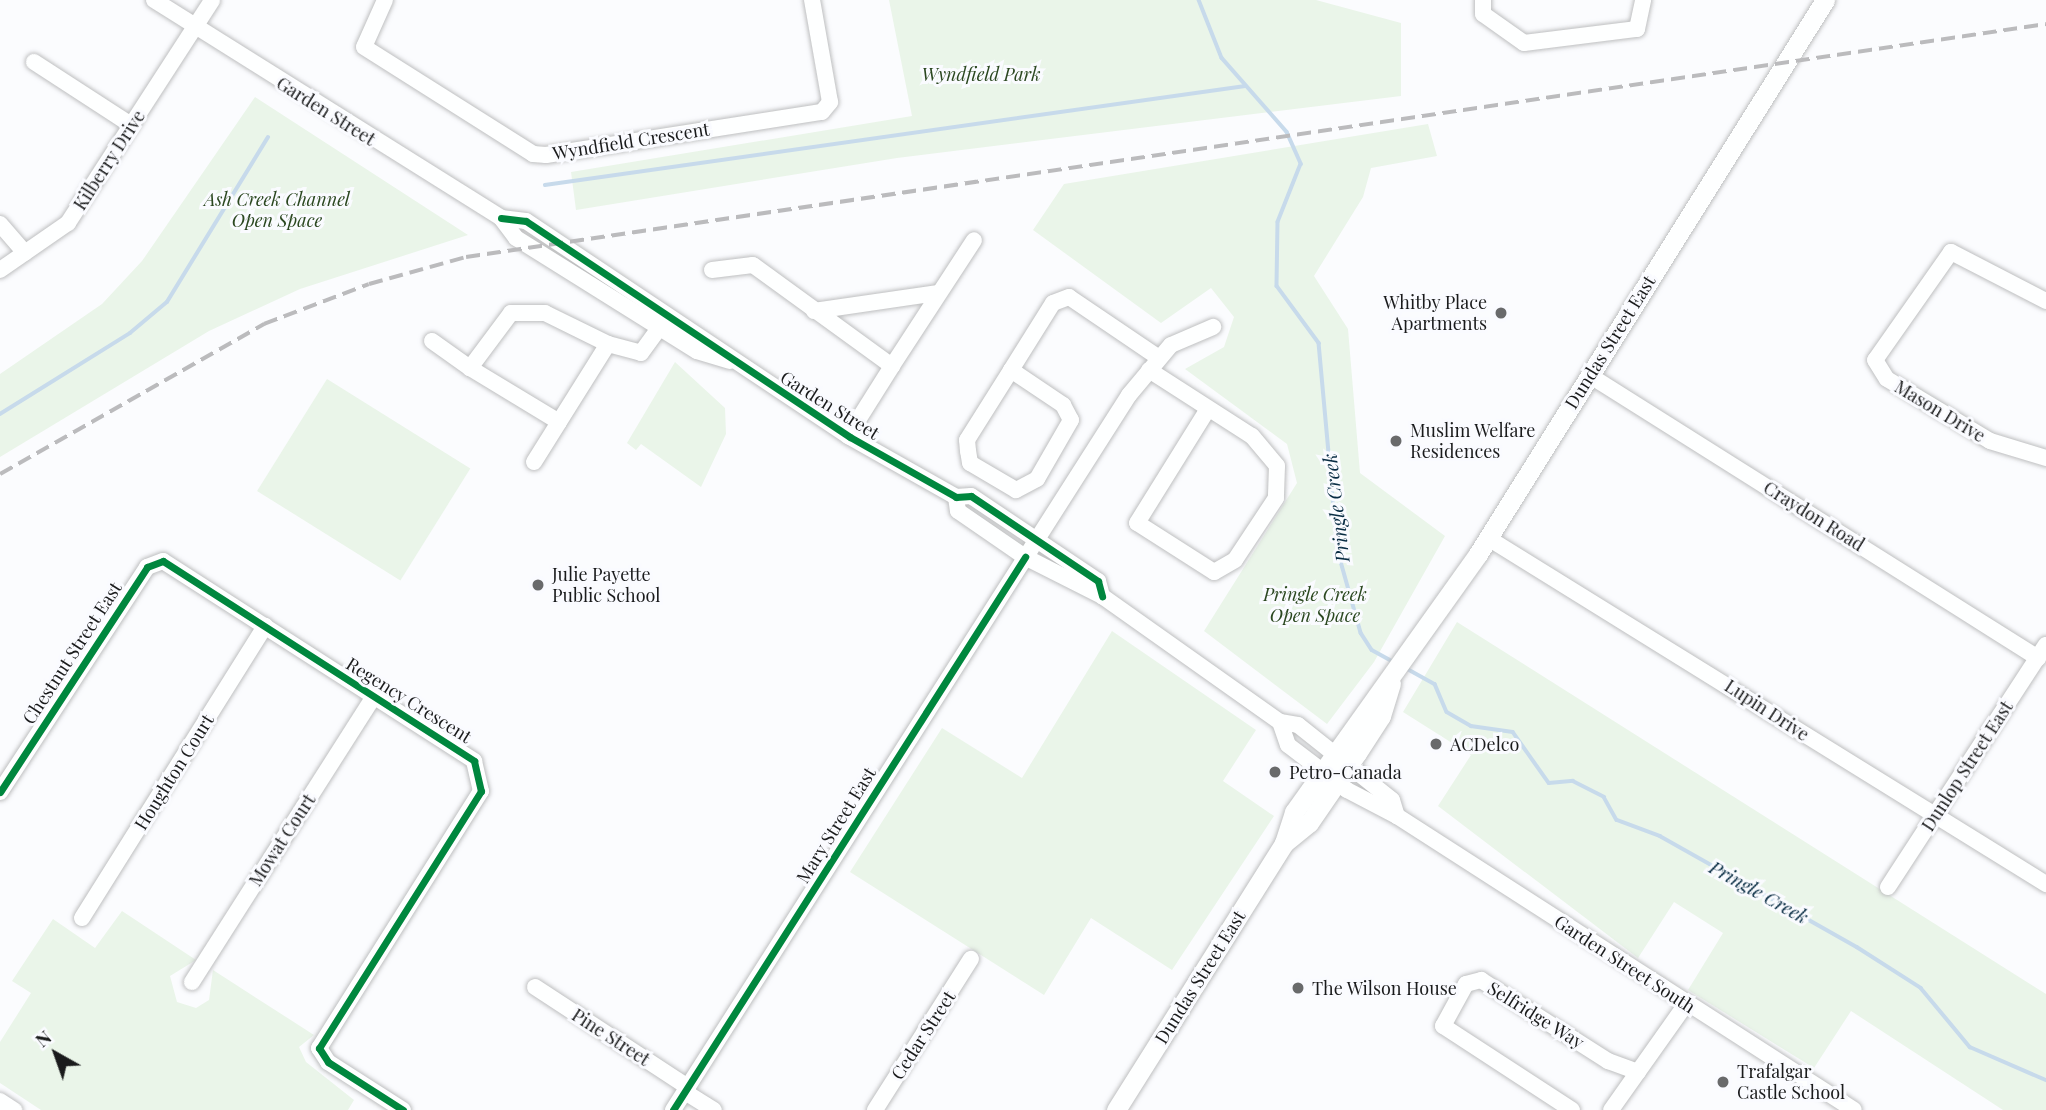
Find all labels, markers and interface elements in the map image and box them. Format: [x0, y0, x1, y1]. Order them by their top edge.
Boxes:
park label: Wyndfield Park [921, 63, 1041, 85]
street label: Garden Street [273, 72, 379, 150]
street label: Kilberry Drive [69, 106, 149, 214]
street label: Wyndfield Crescent [551, 118, 711, 164]
park label: Ash Creek Channel Open Space [204, 189, 350, 232]
street label: Dundas Street East [1560, 271, 1660, 413]
place label: Whitby Place Apartments [1383, 292, 1487, 334]
marker: Whitby Place Apartments [1493, 305, 1509, 321]
street label: Garden Street [777, 366, 883, 444]
street label: Mason Drive [1891, 376, 1989, 446]
place label: Muslim Welfare Residences [1410, 420, 1536, 462]
marker: Muslim Welfare Residences [1388, 433, 1404, 449]
water label: Pringle Creek [1318, 452, 1354, 564]
street label: Craydon Road [1760, 476, 1868, 556]
place label: Julie Payette Public School [552, 564, 660, 606]
marker: Julie Payette Public School [530, 577, 546, 593]
street label: Chestnut Street East [18, 578, 126, 728]
park label: Pringle Creek Open Space [1263, 584, 1367, 626]
street label: Regency Crescent [342, 653, 476, 747]
street label: Lupin Drive [1721, 675, 1813, 745]
street label: Dunlop Street East [1917, 697, 2017, 835]
street label: Houghton Court [130, 710, 218, 834]
place label: ACDelco [1450, 733, 1519, 755]
marker: ACDelco [1428, 736, 1444, 752]
place label: Petro-Canada [1289, 761, 1402, 783]
street label: Mary Street East [792, 763, 880, 887]
marker: Petro-Canada [1267, 764, 1283, 780]
street label: Mowat Court [244, 790, 320, 890]
water label: Pringle Creek [1706, 856, 1812, 928]
street label: Dundas Street East [1150, 906, 1250, 1048]
street label: Garden Street South [1550, 910, 1700, 1018]
place label: The Wilson House [1312, 977, 1457, 999]
street label: Selfridge Way [1484, 977, 1588, 1053]
marker: The Wilson House [1290, 980, 1306, 996]
street label: Cedar Street [886, 986, 960, 1084]
street label: Pine Street [568, 1004, 654, 1070]
north arrow [21, 1019, 91, 1089]
text: N [29, 1024, 56, 1052]
place label: Trafalgar Castle School [1737, 1061, 1845, 1104]
marker: Trafalgar Castle School [1715, 1074, 1731, 1090]

